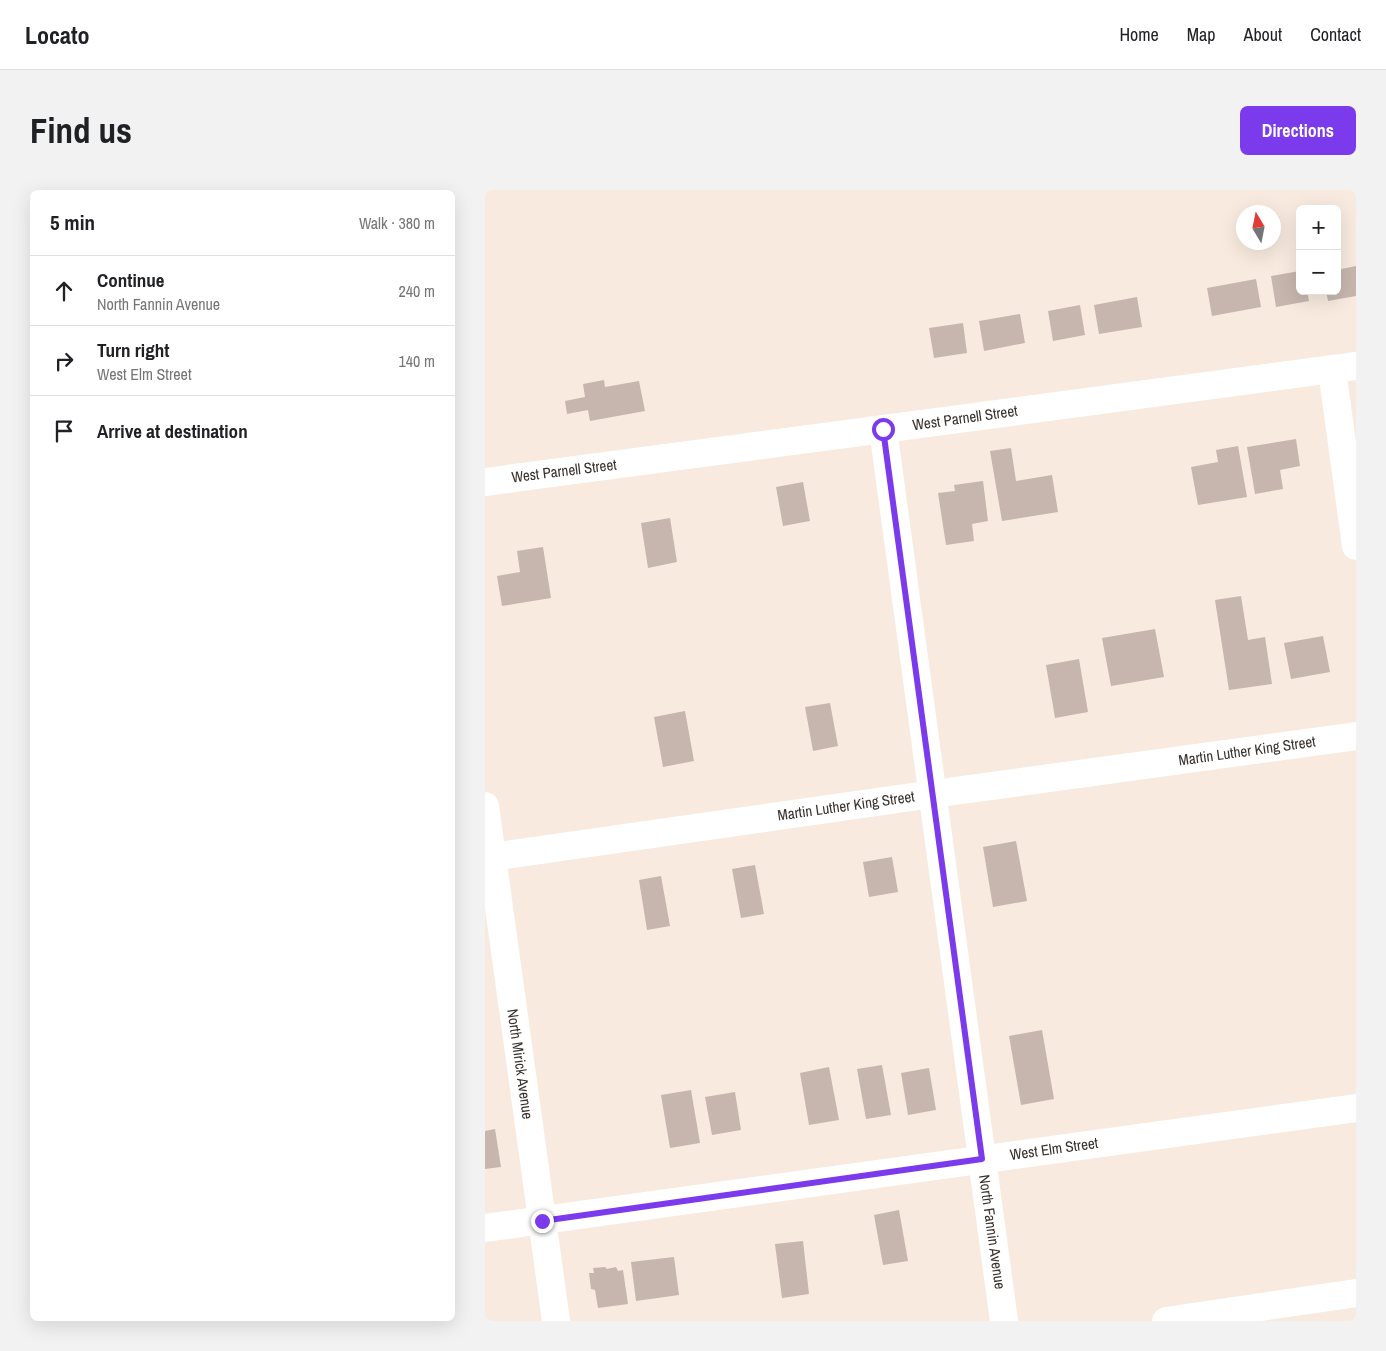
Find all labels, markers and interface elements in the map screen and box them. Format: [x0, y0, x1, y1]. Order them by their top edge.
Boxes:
text: Locato [25, 19, 90, 51]
text: Home [1119, 22, 1159, 47]
text: Map [1187, 22, 1216, 47]
text: About [1244, 22, 1282, 47]
text: Contact [1310, 22, 1361, 47]
button: Directions [1240, 106, 1356, 155]
text: Find us [30, 107, 132, 154]
north arrow [1236, 205, 1281, 250]
map controls [1296, 205, 1341, 295]
button: + [1296, 205, 1341, 250]
text: 5 min [50, 208, 95, 237]
text: Walk · 380 m [359, 212, 435, 234]
button: − [1296, 250, 1341, 295]
text: Continue [97, 267, 165, 293]
icon: ahead [50, 277, 78, 305]
text: 240 m [399, 280, 435, 302]
text: North Fannin Avenue [97, 293, 220, 315]
text: Turn right [97, 337, 169, 363]
icon: right [50, 347, 78, 375]
text: 140 m [399, 350, 435, 372]
text: West Elm Street [97, 363, 192, 385]
street label: West Parnell Street [911, 400, 1019, 435]
icon: arrive [50, 417, 78, 445]
text: Arrive at destination [97, 418, 248, 444]
route start [872, 418, 895, 441]
street label: West Parnell Street [510, 454, 618, 487]
street label: Martin Luther King Street [1177, 730, 1317, 771]
street label: Martin Luther King Street [776, 785, 916, 826]
street label: North Mirick Avenue [502, 1007, 539, 1121]
street label: West Elm Street [1009, 1132, 1100, 1165]
street label: North Fannin Avenue [974, 1173, 1011, 1291]
route end [531, 1210, 554, 1233]

